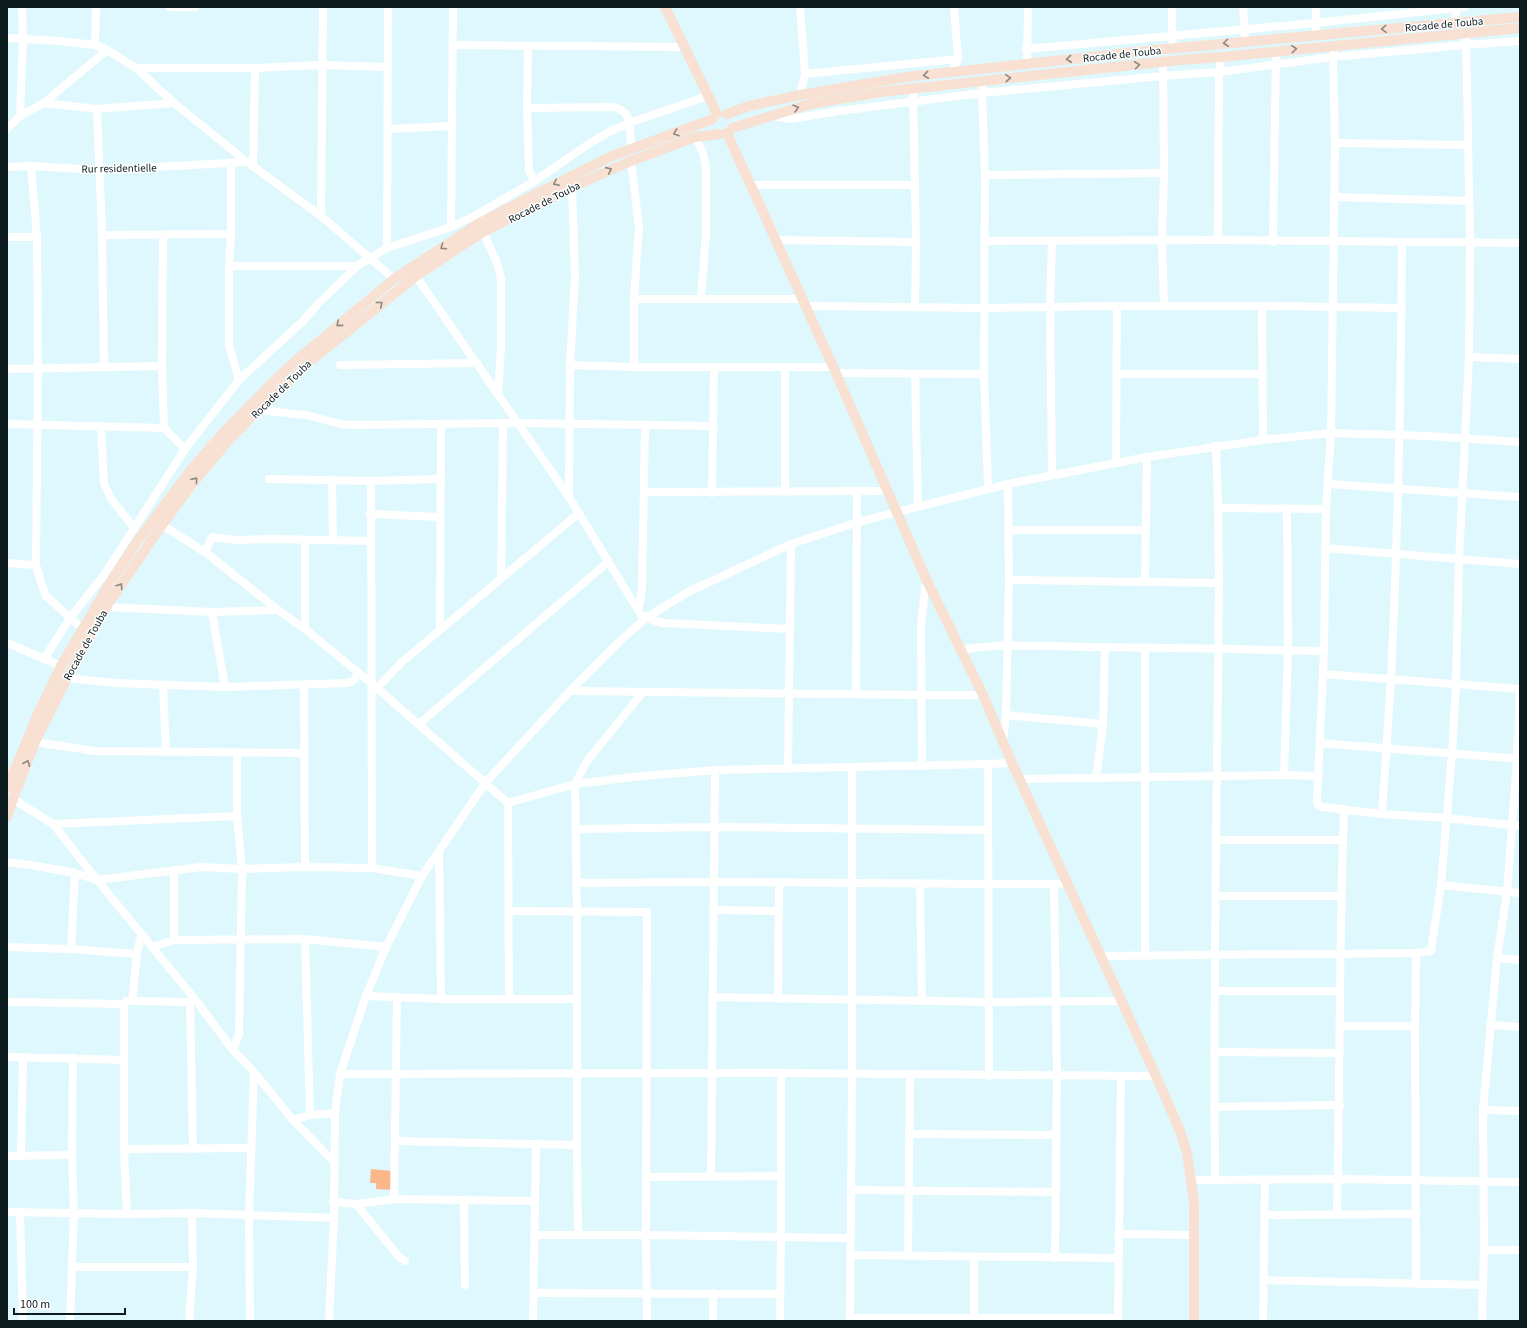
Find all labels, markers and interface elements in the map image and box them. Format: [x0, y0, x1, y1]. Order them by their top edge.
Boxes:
street label: Rocade de Touba [1404, 14, 1484, 35]
one-way arrow [1381, 25, 1387, 34]
one-way arrow [1223, 39, 1229, 48]
street label: Rocade de Touba [1082, 43, 1162, 66]
one-way arrow [1291, 45, 1297, 54]
one-way arrow [1066, 55, 1072, 64]
one-way arrow [1134, 60, 1140, 69]
one-way arrow [923, 70, 929, 79]
one-way arrow [1005, 74, 1011, 83]
one-way arrow [793, 104, 800, 113]
one-way arrow [673, 128, 680, 137]
street label: Rur residentielle [81, 160, 157, 177]
one-way arrow [606, 167, 613, 175]
street label: Rocade de Touba [506, 178, 583, 227]
one-way arrow [553, 178, 561, 186]
one-way arrow [440, 242, 447, 249]
one-way arrow [376, 302, 383, 309]
one-way arrow [336, 320, 344, 327]
street label: Rocade de Touba [248, 357, 315, 422]
one-way arrow [191, 478, 198, 485]
one-way arrow [115, 583, 123, 590]
street label: Rocade de Touba [60, 607, 111, 683]
one-way arrow [22, 759, 30, 767]
scale bar [14, 1290, 125, 1316]
text: 100 m [20, 1296, 50, 1313]

